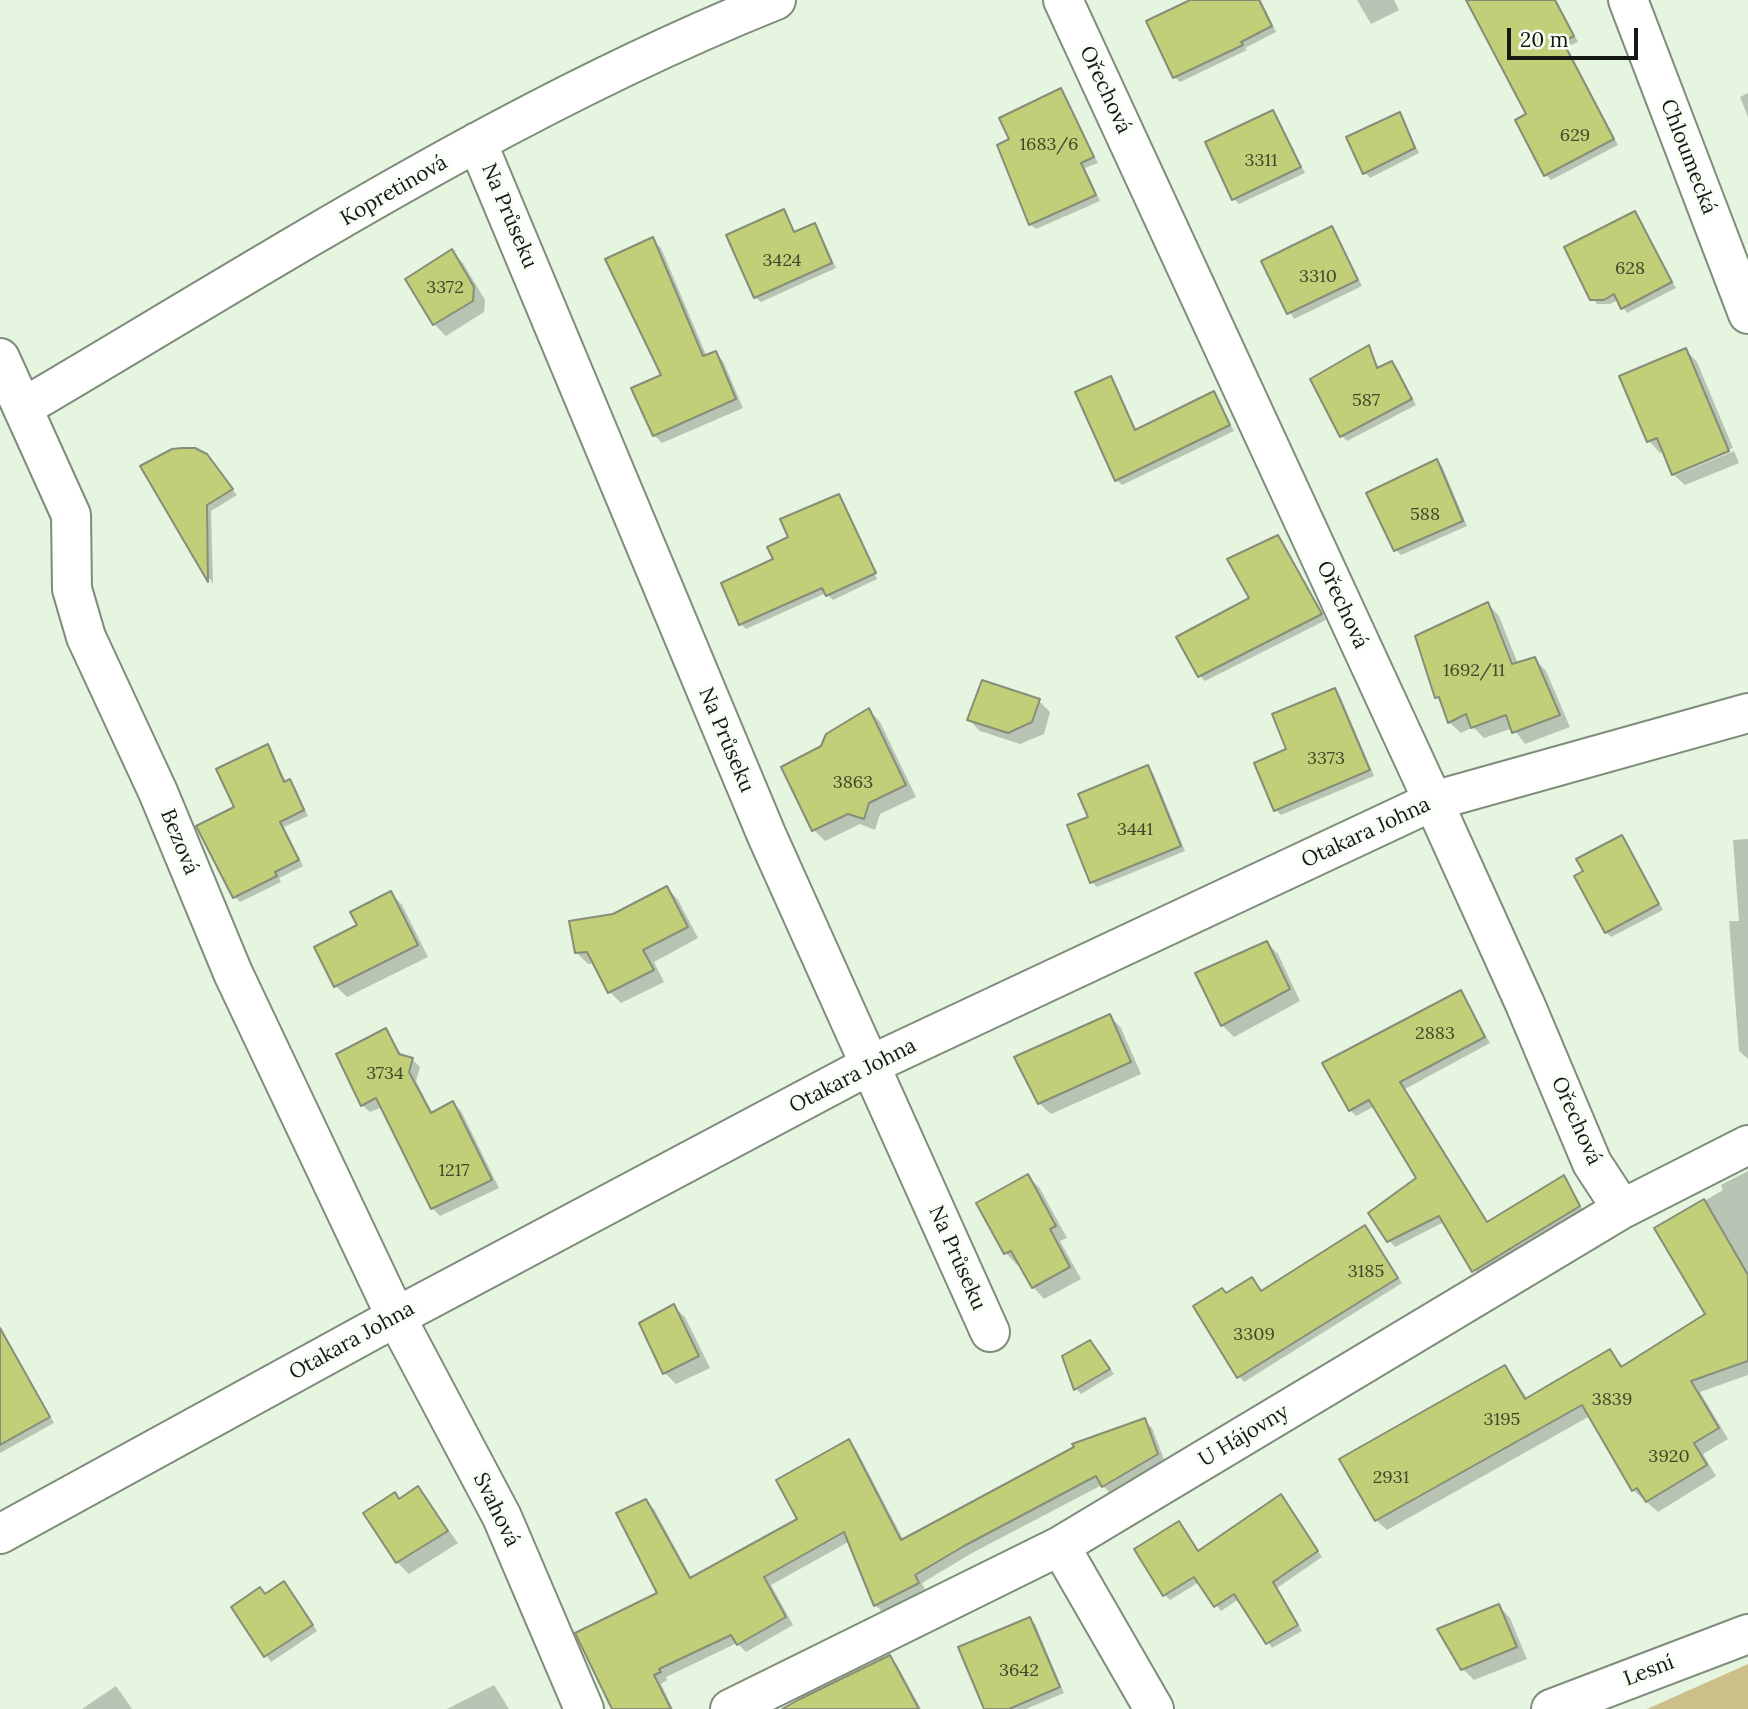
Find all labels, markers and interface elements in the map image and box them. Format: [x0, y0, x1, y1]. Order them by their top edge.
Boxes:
scale bar [1510, 14, 1641, 58]
text: 20 m [1520, 26, 1569, 53]
street label: Ořechová [1074, 42, 1136, 138]
street label: Chloumecká [1655, 96, 1721, 218]
house number: 629 [1560, 125, 1590, 147]
house number: 1683/6 [1020, 134, 1078, 156]
street label: Kopretinová [336, 150, 452, 232]
house number: 3311 [1244, 150, 1278, 172]
street label: Na Průseku [476, 160, 542, 272]
house number: 3424 [763, 250, 801, 272]
house number: 628 [1615, 258, 1645, 280]
house number: 3310 [1299, 266, 1337, 288]
house number: 3372 [426, 277, 464, 299]
house number: 587 [1352, 390, 1380, 412]
house number: 588 [1410, 504, 1440, 526]
street label: Ořechová [1311, 557, 1373, 653]
house number: 1692/11 [1443, 660, 1505, 682]
street label: Na Průseku [693, 684, 759, 796]
house number: 3373 [1307, 748, 1345, 770]
house number: 3863 [833, 772, 873, 794]
street label: Otakara Johna [1298, 792, 1434, 874]
street label: Bezová [154, 806, 204, 878]
house number: 3441 [1117, 819, 1153, 841]
house number: 2883 [1415, 1023, 1455, 1045]
street label: Otakara Johna [785, 1033, 921, 1119]
house number: 3734 [366, 1063, 404, 1085]
street label: Ořechová [1545, 1073, 1607, 1169]
house number: 1217 [438, 1160, 470, 1182]
street label: Na Průseku [923, 1202, 991, 1314]
house number: 3185 [1348, 1261, 1384, 1283]
street label: Otakara Johna [285, 1296, 419, 1386]
house number: 3309 [1233, 1324, 1275, 1346]
house number: 3839 [1592, 1389, 1632, 1411]
street label: U Hájovny [1195, 1399, 1293, 1473]
house number: 3195 [1484, 1409, 1520, 1431]
house number: 3920 [1648, 1446, 1690, 1468]
house number: 2931 [1373, 1467, 1409, 1489]
street label: Svahová [467, 1469, 525, 1551]
street label: Lesní [1620, 1650, 1678, 1692]
house number: 3642 [999, 1660, 1039, 1682]

